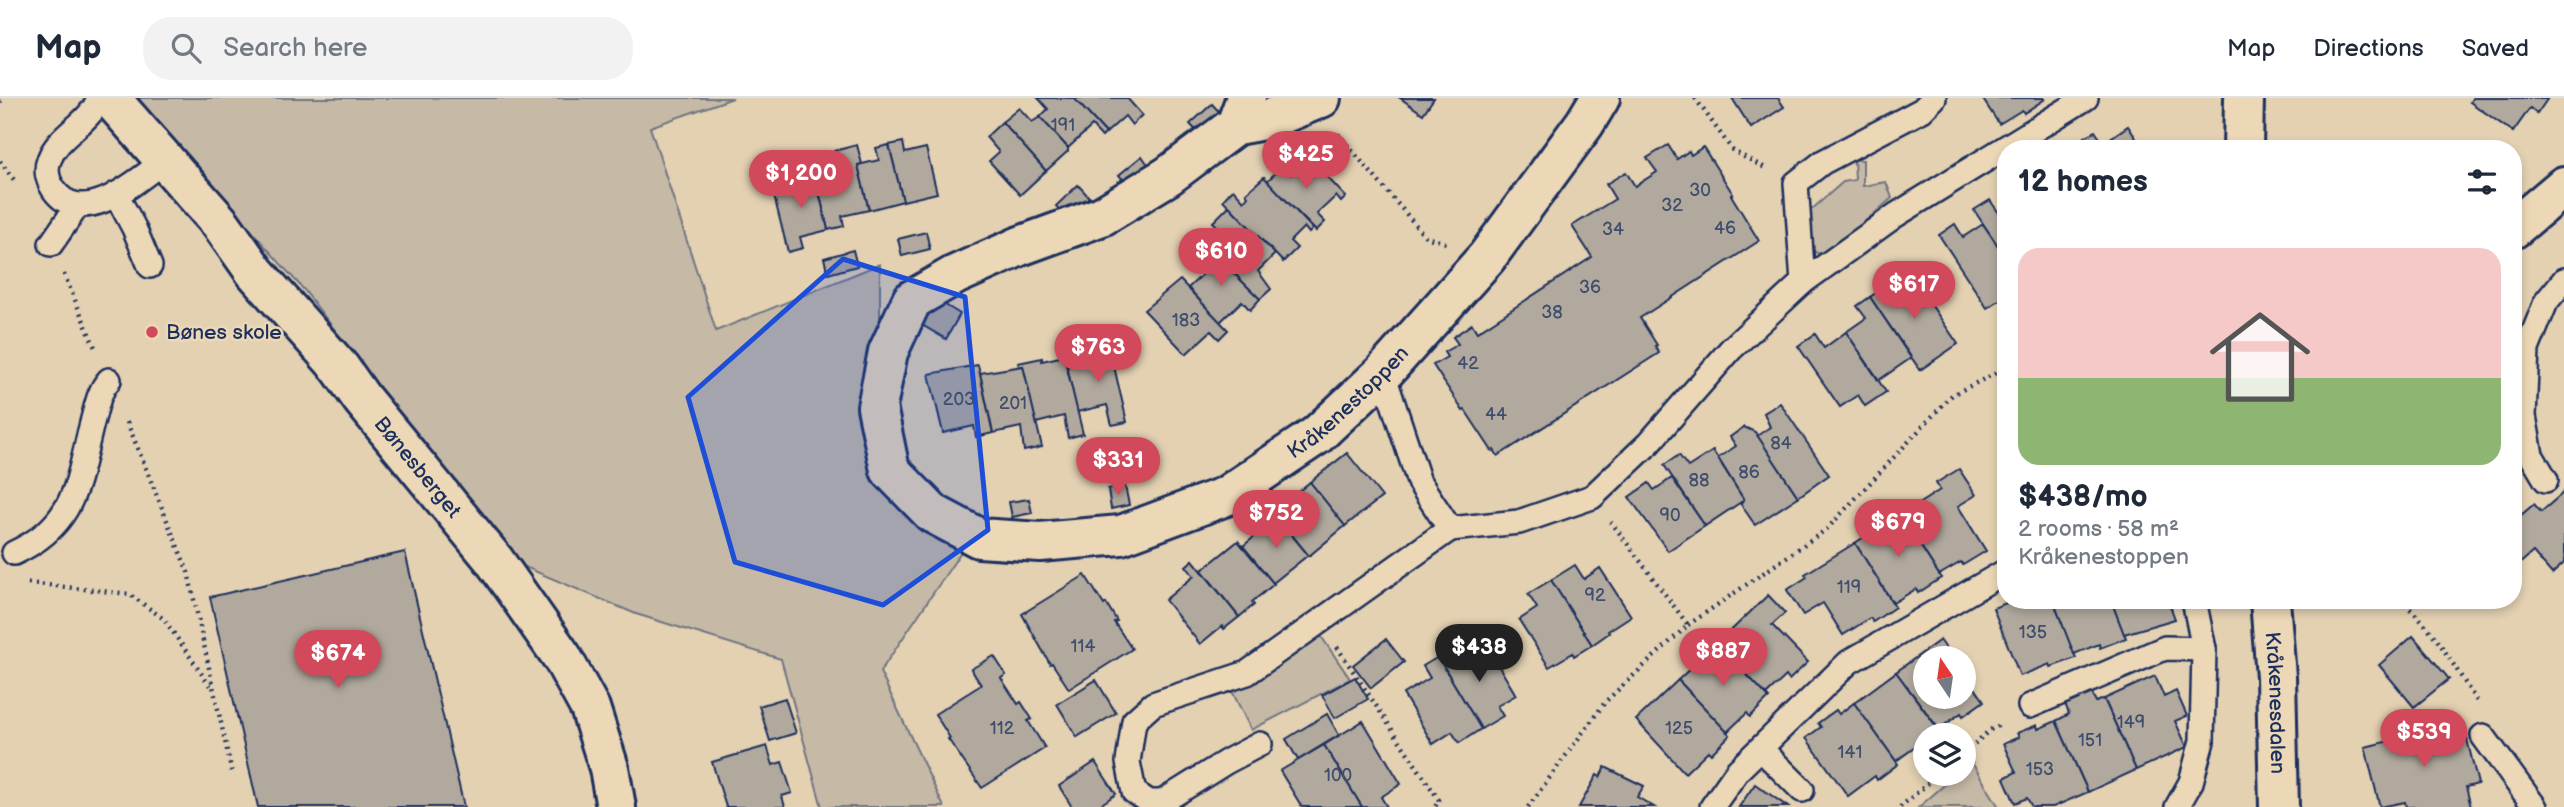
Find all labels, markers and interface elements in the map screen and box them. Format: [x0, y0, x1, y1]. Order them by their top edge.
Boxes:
search box [143, 17, 633, 80]
text: Map [35, 28, 101, 68]
icon: search [167, 29, 205, 67]
text: Search here [223, 33, 367, 64]
text: Map [2227, 34, 2275, 63]
text: Directions [2313, 34, 2424, 63]
text: Saved [2462, 34, 2529, 63]
house number: 191 [1051, 115, 1075, 136]
pin: $425 [1265, 132, 1347, 191]
text: $425 [1278, 140, 1334, 168]
pin: $1,200 [744, 150, 858, 210]
text: $1,200 [765, 159, 837, 187]
icon: filters [2463, 163, 2501, 201]
text: 12 homes [2018, 164, 2148, 200]
house number: 30 [1689, 180, 1711, 201]
house number: 32 [1661, 195, 1683, 216]
house number: 46 [1714, 218, 1736, 239]
house number: 34 [1602, 219, 1624, 240]
pin: $610 [1180, 228, 1262, 288]
text: $610 [1194, 237, 1248, 265]
pin: $617 [1873, 262, 1955, 321]
text: $617 [1888, 270, 1940, 298]
house number: 36 [1579, 277, 1601, 298]
icon: home [2197, 294, 2323, 420]
house number: 38 [1541, 302, 1563, 323]
house number: 183 [1172, 310, 1200, 331]
place label: Bønes skole [166, 320, 282, 345]
marker: Bønes skole [144, 324, 160, 340]
pin: $763 [1057, 324, 1139, 384]
text: $763 [1070, 333, 1126, 361]
street label: Kråkenestoppen [1282, 341, 1414, 464]
house number: 42 [1457, 353, 1479, 374]
house number: 203 [943, 389, 975, 410]
house number: 201 [999, 393, 1027, 414]
house number: 44 [1485, 404, 1507, 425]
street label: Bønesberget [369, 411, 467, 523]
house number: 84 [1770, 433, 1792, 454]
pin: $331 [1077, 438, 1159, 497]
text: $331 [1092, 446, 1144, 474]
house number: 86 [1738, 462, 1760, 483]
house number: 88 [1689, 470, 1710, 491]
text: $438/mo [2018, 479, 2148, 515]
pin: $752 [1235, 490, 1317, 550]
text: $752 [1249, 499, 1303, 527]
pin: $679 [1857, 500, 1939, 559]
house number: 90 [1660, 505, 1681, 526]
text: $679 [1870, 508, 1926, 536]
text: 2 rooms · 58 m² [2018, 515, 2179, 543]
text: Kråkenestoppen [2018, 543, 2189, 571]
house number: 119 [1837, 577, 1861, 598]
house number: 92 [1584, 585, 1606, 606]
house number: 135 [2019, 622, 2047, 643]
pin: $438 [1438, 624, 1520, 684]
pin: $887 [1682, 628, 1764, 688]
pin: $674 [297, 630, 379, 690]
street label: Kråkenesdalen [2260, 631, 2291, 774]
text: $438 [1451, 633, 1507, 661]
house number: 114 [1071, 636, 1095, 657]
text: $887 [1695, 637, 1751, 665]
text: $674 [310, 639, 366, 667]
north arrow [1913, 646, 1976, 709]
map controls [1913, 646, 1976, 786]
pin: $539 [2383, 710, 2465, 769]
house number: 149 [2117, 712, 2145, 733]
house number: 112 [990, 718, 1015, 739]
house number: 125 [1665, 718, 1693, 739]
text: $539 [2396, 718, 2452, 746]
button: layers [1913, 723, 1976, 786]
house number: 151 [2078, 730, 2102, 751]
house number: 141 [1838, 742, 1862, 763]
house number: 153 [2026, 759, 2054, 780]
house number: 100 [1324, 765, 1352, 786]

